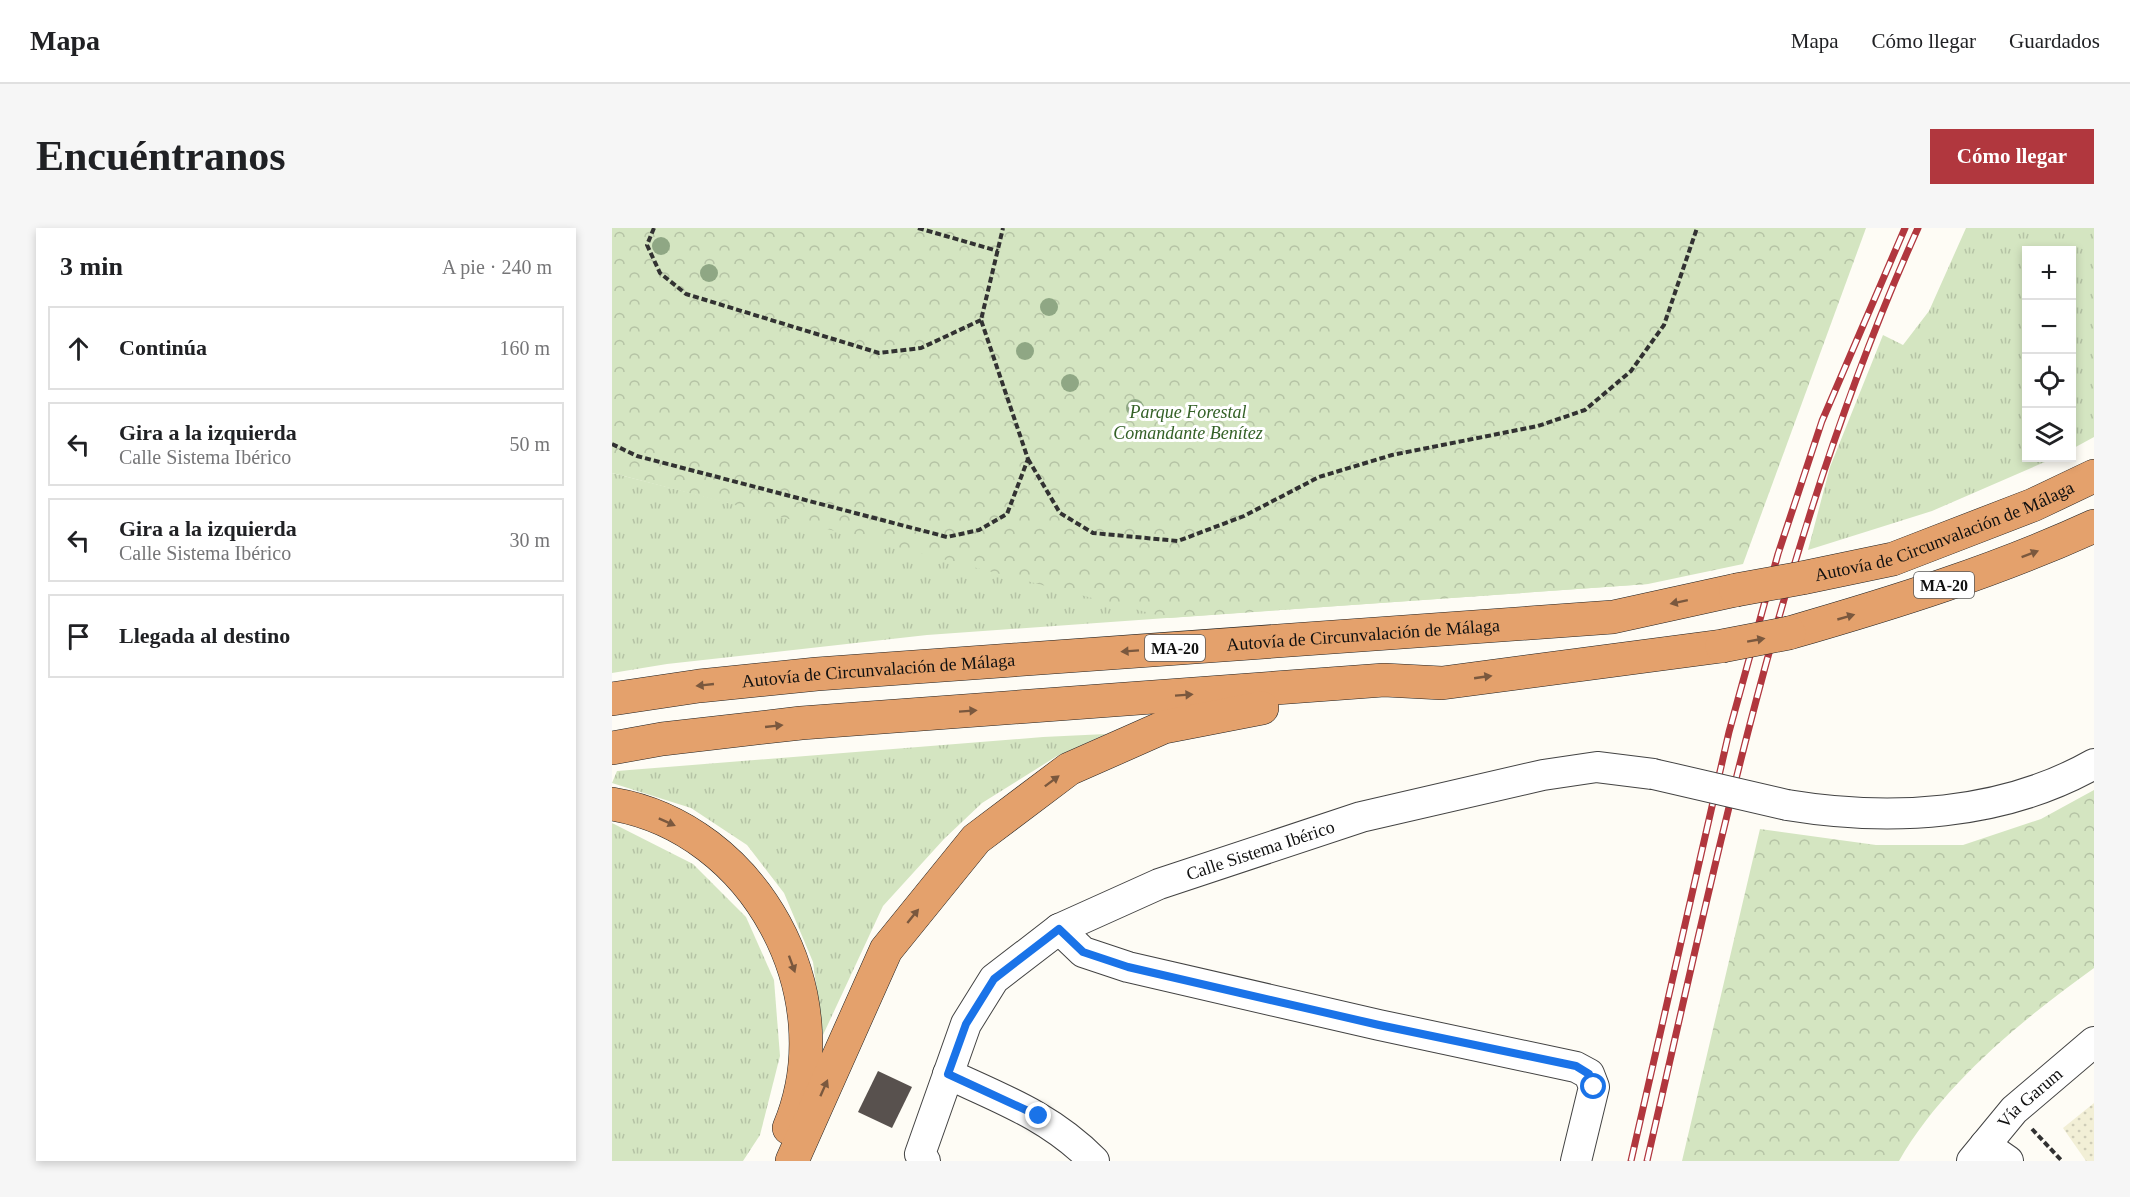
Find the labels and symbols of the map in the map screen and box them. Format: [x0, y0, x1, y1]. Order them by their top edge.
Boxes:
park label: Parque Forestal Comandante Benítez [1113, 402, 1263, 443]
street label: Autovía de Circunvalación de Málaga [1813, 477, 2077, 585]
one-way arrow [2021, 549, 2039, 559]
road number: MA-20 [1914, 572, 1974, 598]
one-way arrow [1670, 598, 1688, 608]
one-way arrow [1837, 612, 1855, 621]
street label: Autovía de Circunvalación de Málaga [1226, 615, 1500, 655]
road number: MA-20 [1145, 635, 1205, 661]
one-way arrow [1746, 635, 1765, 644]
one-way arrow [1120, 646, 1139, 656]
street label: Autovía de Circunvalación de Málaga [741, 650, 1016, 692]
one-way arrow [1473, 673, 1492, 682]
one-way arrow [695, 680, 714, 690]
one-way arrow [1174, 690, 1193, 700]
one-way arrow [959, 706, 978, 716]
one-way arrow [765, 722, 784, 731]
one-way arrow [1045, 776, 1060, 788]
street label: Calle Sistema Ibérico [1184, 816, 1337, 884]
one-way arrow [659, 817, 677, 827]
one-way arrow [907, 908, 920, 924]
one-way arrow [788, 955, 797, 973]
street label: Vía Garum [1993, 1063, 2066, 1132]
route start [1580, 1073, 1606, 1099]
one-way arrow [819, 1079, 829, 1097]
route end [1025, 1102, 1051, 1128]

